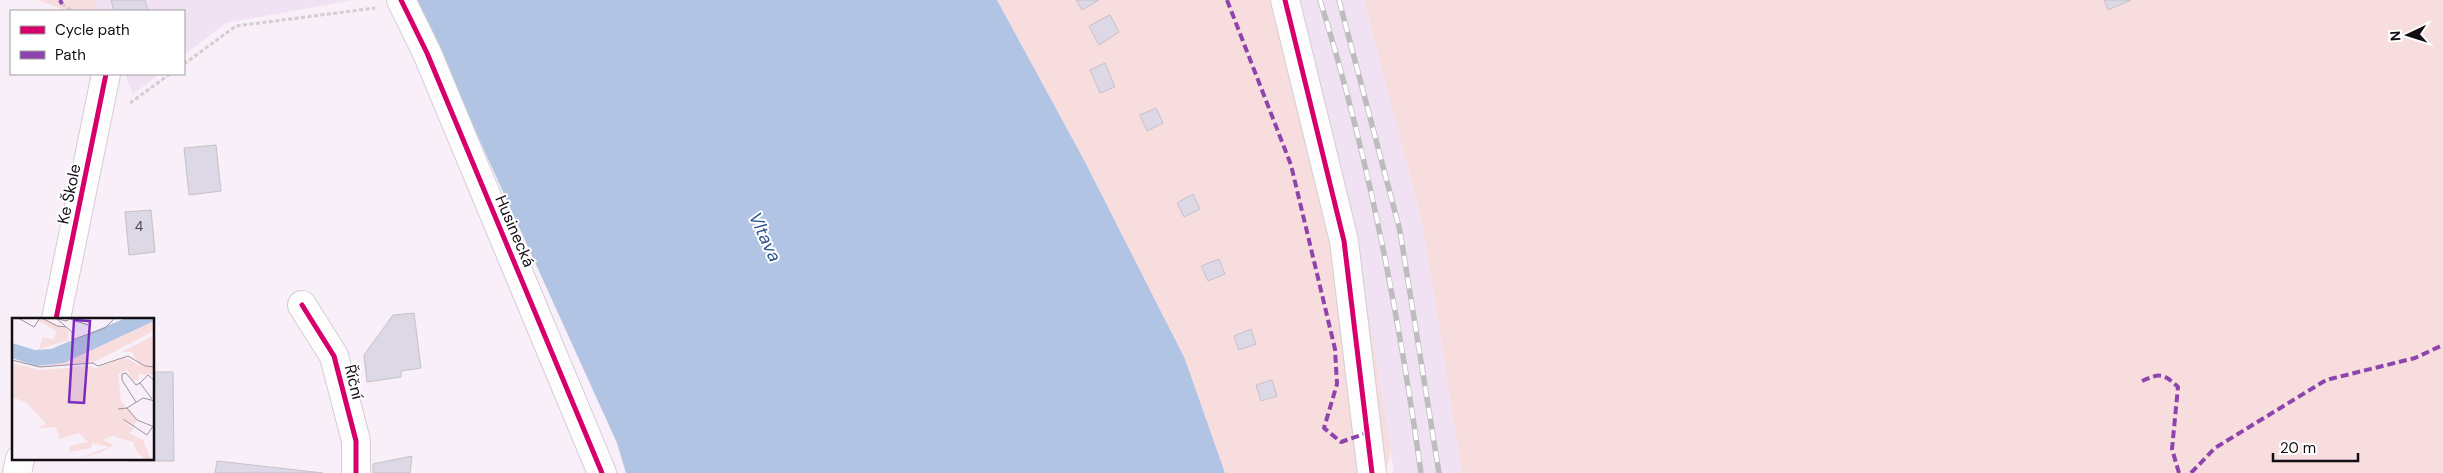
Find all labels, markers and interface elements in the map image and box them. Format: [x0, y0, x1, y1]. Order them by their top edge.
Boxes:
legend [10, 10, 185, 75]
north arrow [2383, 10, 2433, 60]
text: Cycle path [55, 20, 130, 40]
text: N [2386, 30, 2404, 42]
text: Path [55, 45, 86, 65]
street label: Ke Škole [52, 162, 86, 226]
street label: Husinecká [490, 192, 540, 270]
water label: Vltava [743, 208, 787, 266]
house number: 4 [135, 217, 144, 235]
inset map [12, 318, 155, 460]
street label: Říční [340, 362, 369, 402]
scale bar [2273, 430, 2358, 462]
text: 20 m [2280, 438, 2316, 458]

